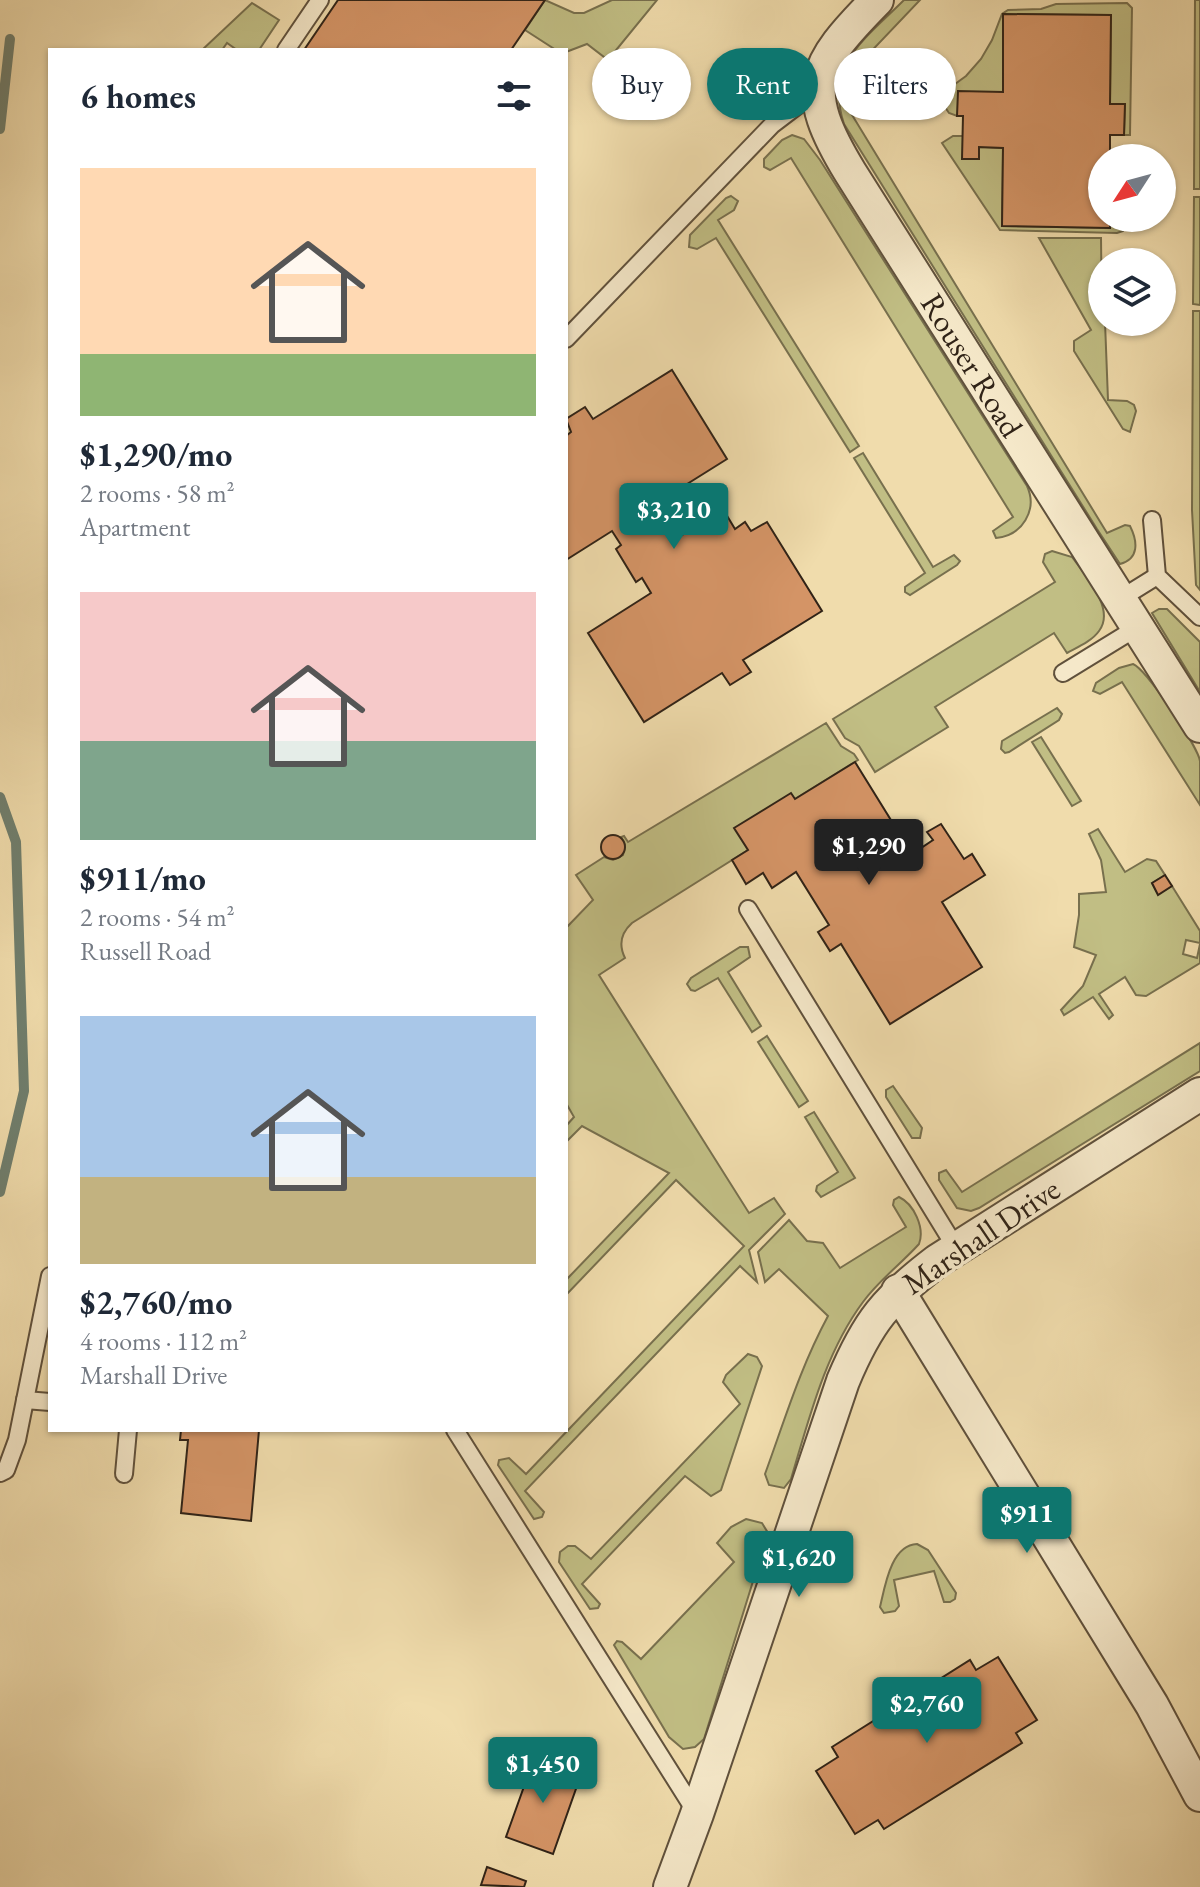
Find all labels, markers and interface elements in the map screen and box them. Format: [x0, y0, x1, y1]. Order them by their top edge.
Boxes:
chip: Buy [592, 48, 691, 120]
chip: Rent [707, 48, 818, 120]
chip: Filters [834, 48, 956, 120]
text: 6 homes [80, 74, 196, 118]
icon: filters [492, 74, 536, 118]
north arrow [1088, 144, 1176, 232]
map controls [1088, 144, 1176, 336]
icon: home [236, 220, 380, 364]
button: layers [1088, 248, 1176, 336]
street label: Rouser Road [911, 285, 1033, 446]
text: $1,290/mo [80, 432, 232, 476]
text: 2 rooms · 58 m² [80, 476, 235, 510]
pin: $3,210 [609, 483, 739, 551]
text: $3,210 [637, 492, 711, 526]
text: Apartment [80, 510, 190, 544]
icon: home [236, 644, 380, 788]
pin: $1,290 [804, 819, 934, 887]
text: $1,290 [832, 828, 906, 862]
text: $911/mo [80, 856, 206, 900]
text: 2 rooms · 54 m² [80, 900, 235, 934]
text: Russell Road [80, 934, 211, 968]
icon: home [236, 1068, 380, 1212]
street label: Marshall Drive [894, 1168, 1068, 1304]
text: $2,760/mo [80, 1280, 232, 1324]
text: 4 rooms · 112 m² [80, 1324, 247, 1358]
text: Marshall Drive [80, 1358, 227, 1392]
pin: $911 [980, 1487, 1074, 1555]
text: $911 [1000, 1496, 1054, 1530]
pin: $1,620 [734, 1531, 864, 1599]
text: $1,620 [762, 1540, 836, 1574]
pin: $2,760 [862, 1677, 992, 1745]
text: $2,760 [890, 1686, 964, 1720]
pin: $1,450 [478, 1737, 608, 1805]
text: $1,450 [506, 1746, 580, 1780]

